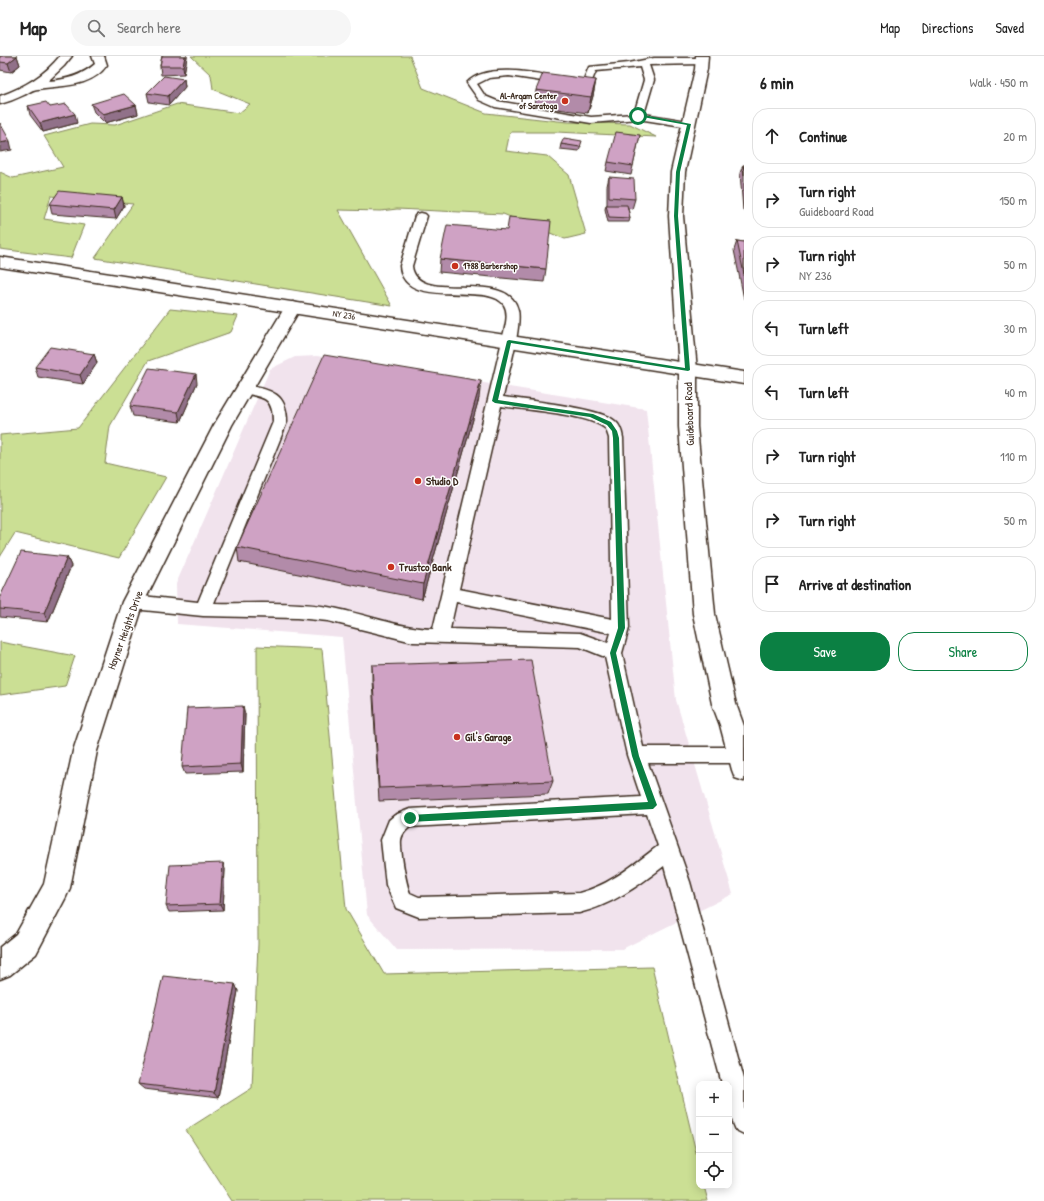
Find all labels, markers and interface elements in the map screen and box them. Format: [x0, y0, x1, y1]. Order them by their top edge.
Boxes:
search box [71, 10, 351, 46]
text: Map [20, 15, 47, 41]
icon: search [85, 17, 107, 39]
text: Search here [117, 17, 181, 38]
text: Map [880, 18, 900, 37]
text: Directions [922, 18, 973, 37]
text: Saved [995, 18, 1024, 37]
text: 6 min [760, 71, 794, 94]
text: Walk · 450 m [969, 73, 1028, 91]
place label: Al-Arqam Center of Saratoga [500, 90, 558, 113]
marker: Al-Arqam Center of Saratoga [560, 96, 570, 106]
route start [629, 107, 647, 125]
icon: ahead [761, 125, 783, 147]
text: Continue [799, 126, 847, 147]
text: 20 m [1003, 127, 1027, 145]
text: Turn right [799, 181, 855, 202]
icon: right [761, 189, 783, 211]
text: 150 m [999, 191, 1027, 209]
text: Guideboard Road [799, 202, 874, 220]
text: Turn right [799, 245, 855, 266]
icon: right [761, 253, 783, 275]
text: 50 m [1004, 255, 1027, 273]
place label: 1788 Barbershop [463, 260, 518, 273]
marker: 1788 Barbershop [450, 261, 460, 271]
text: NY 236 [799, 266, 832, 284]
street label: NY 236 [332, 307, 357, 323]
icon: left [761, 317, 783, 339]
text: Turn left [799, 318, 849, 339]
text: 30 m [1004, 319, 1027, 337]
street label: Guideboard Road [681, 381, 697, 446]
icon: left [761, 381, 783, 403]
text: Turn left [799, 382, 849, 403]
text: 40 m [1004, 383, 1027, 401]
icon: right [761, 445, 783, 467]
text: Turn right [799, 446, 855, 467]
text: 110 m [1000, 447, 1027, 465]
place label: Studio D [426, 474, 459, 488]
marker: Studio D [413, 476, 423, 486]
icon: right [761, 509, 783, 531]
text: Turn right [799, 510, 855, 531]
text: 50 m [1004, 511, 1027, 529]
place label: Trustco Bank [398, 560, 452, 574]
marker: Trustco Bank [386, 562, 396, 572]
icon: arrive [761, 573, 783, 595]
text: Arrive at destination [799, 574, 911, 595]
street label: Hayner Heights Drive [104, 588, 146, 671]
button: Save [760, 632, 890, 671]
button: Share [898, 632, 1028, 671]
place label: Gil's Garage [465, 730, 512, 745]
marker: Gil's Garage [452, 732, 462, 742]
route end [401, 809, 419, 827]
map controls [696, 1081, 732, 1189]
button: + [696, 1081, 732, 1117]
button: − [696, 1117, 732, 1153]
button: locate [696, 1153, 732, 1189]

